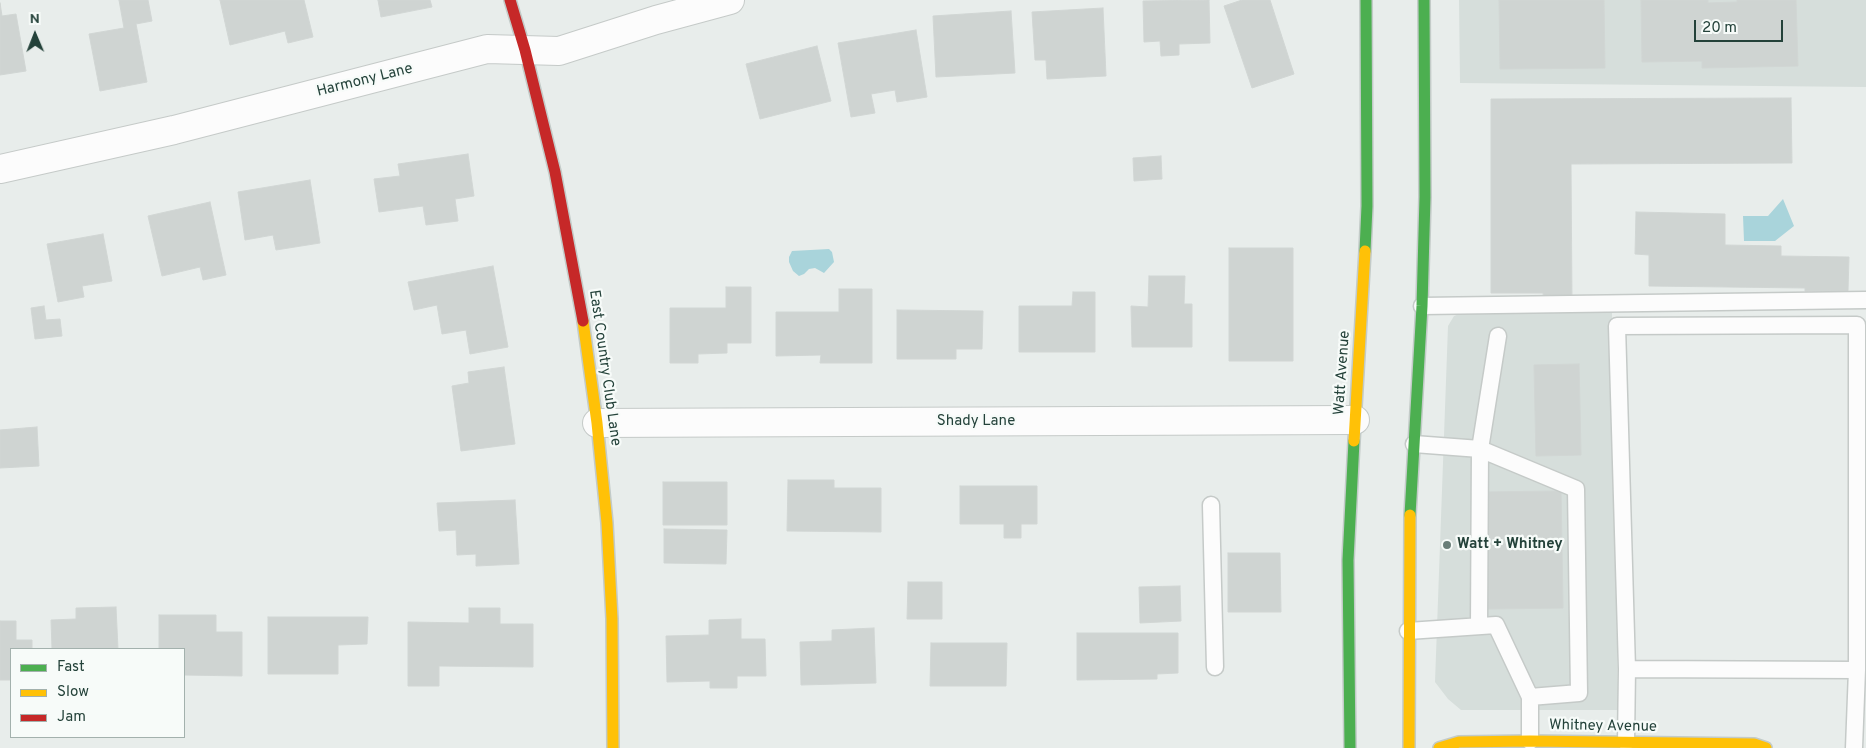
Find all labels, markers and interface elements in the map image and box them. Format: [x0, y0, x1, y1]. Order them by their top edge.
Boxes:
north arrow [10, 10, 60, 60]
scale bar [1696, 10, 1785, 42]
text: N [30, 11, 40, 28]
text: 20 m [1702, 19, 1737, 38]
street label: Harmony Lane [315, 60, 415, 102]
street label: East Country Club Lane [584, 289, 624, 447]
street label: Watt Avenue [1331, 330, 1355, 416]
street label: Shady Lane [937, 413, 1015, 431]
place label: Watt + Whitney [1457, 536, 1563, 554]
marker: Watt + Whitney [1441, 539, 1453, 551]
legend [10, 648, 185, 738]
text: Fast [57, 658, 85, 677]
text: Slow [57, 683, 89, 702]
text: Jam [57, 708, 86, 727]
street label: Whitney Avenue [1549, 717, 1657, 737]

